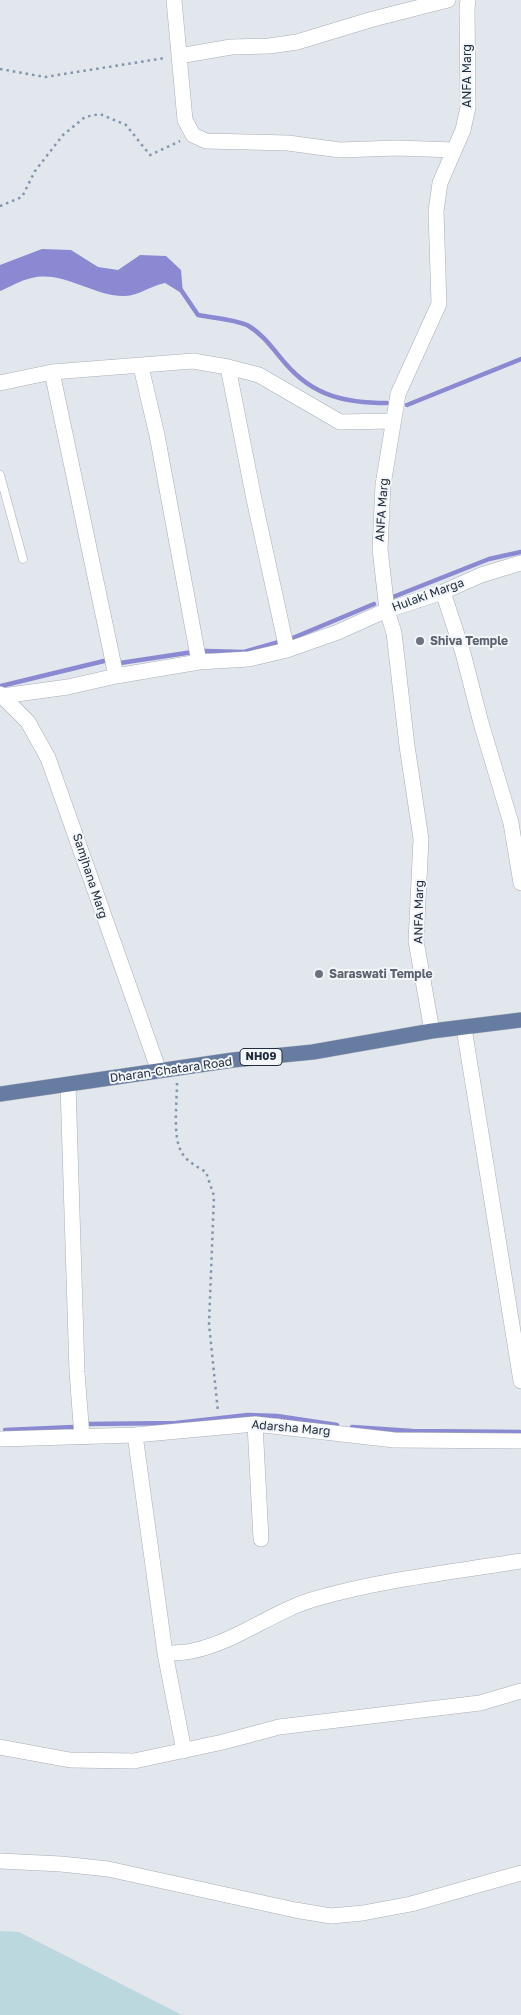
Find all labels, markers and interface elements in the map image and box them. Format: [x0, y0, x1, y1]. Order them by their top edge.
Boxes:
street label: ANFA Marg [460, 44, 474, 108]
street label: ANFA Marg [373, 478, 391, 542]
street label: Hulaki Marga [390, 575, 466, 615]
place label: Shiva Temple [430, 634, 508, 648]
marker: Shiva Temple [414, 635, 426, 647]
street label: Samjhana Marg [69, 832, 111, 920]
street label: ANFA Marg [411, 880, 427, 944]
place label: Saraswati Temple [329, 967, 433, 981]
marker: Saraswati Temple [313, 968, 325, 980]
road number: NH09 [240, 1048, 282, 1066]
street label: Dharan-Chatara Road [109, 1054, 233, 1086]
street label: Adarsha Marg [251, 1417, 331, 1439]

